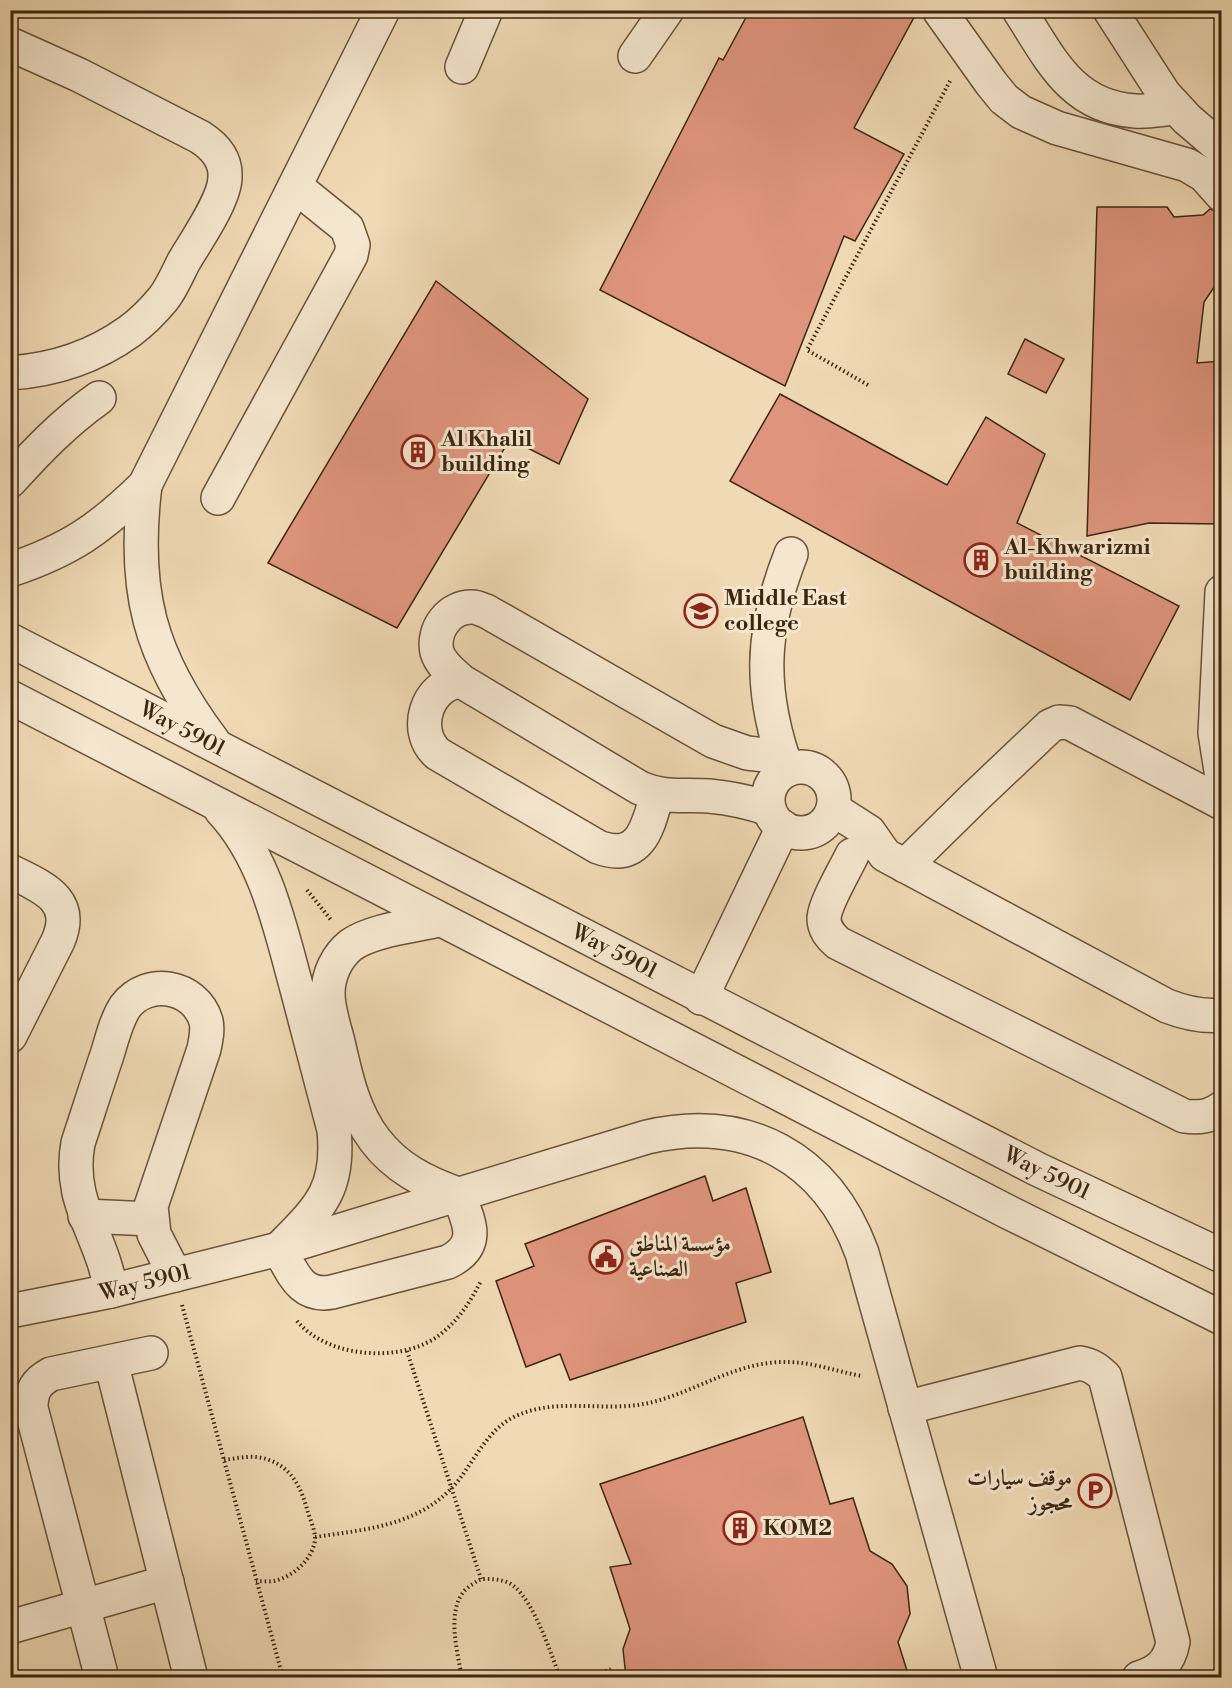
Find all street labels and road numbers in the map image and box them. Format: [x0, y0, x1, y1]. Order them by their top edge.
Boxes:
street label: Way 5901 [134, 695, 231, 763]
street label: Way 5901 [566, 917, 663, 985]
street label: Way 5901 [998, 1140, 1095, 1206]
street label: Way 5901 [96, 1258, 194, 1307]

